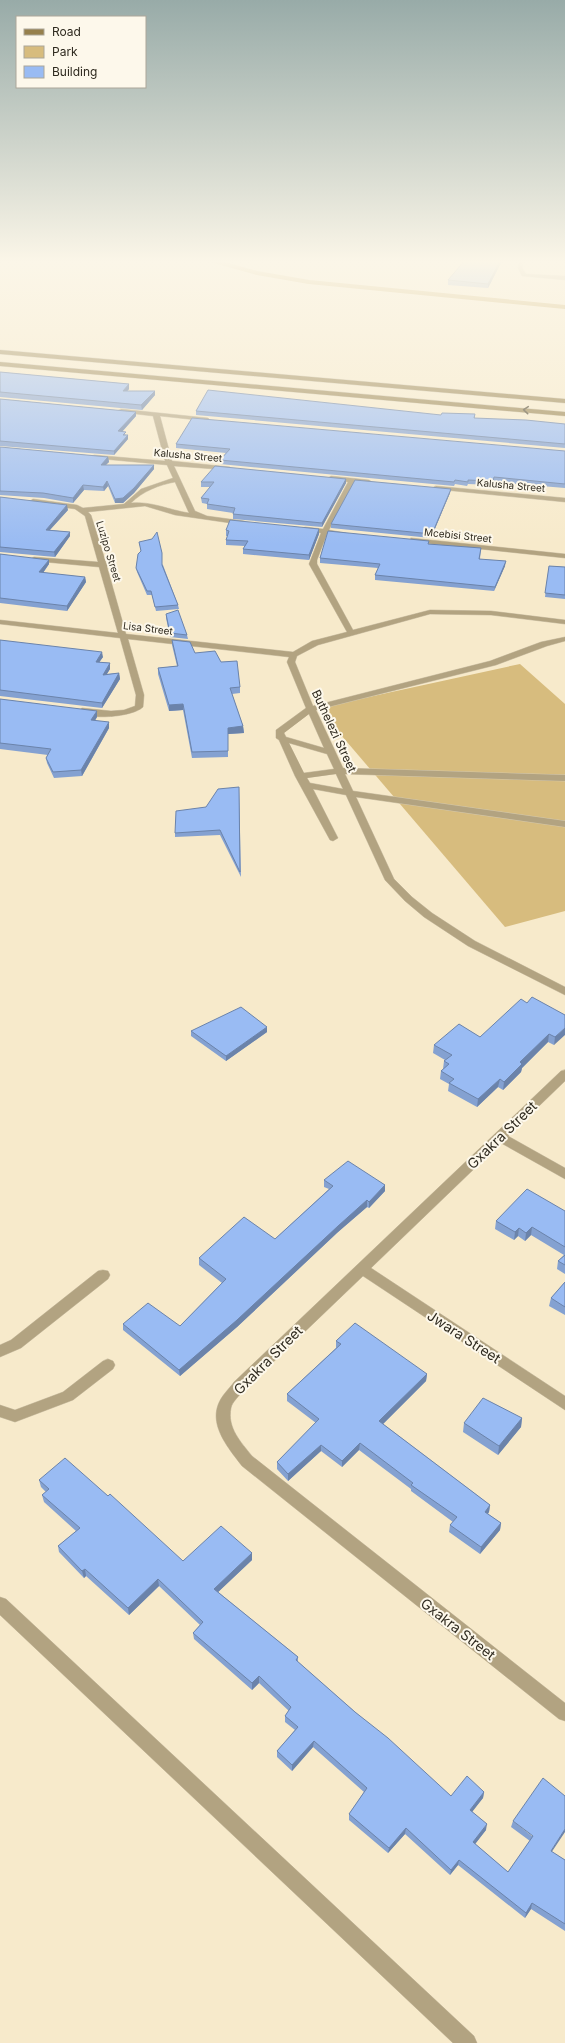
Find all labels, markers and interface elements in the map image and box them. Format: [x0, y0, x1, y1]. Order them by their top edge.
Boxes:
legend [16, 16, 146, 88]
text: Road [52, 24, 81, 39]
text: Park [52, 44, 78, 59]
text: Building [52, 64, 97, 79]
one-way arrow [523, 406, 529, 415]
street label: Kalusha Street [153, 446, 223, 464]
street label: Kalusha Street [476, 476, 546, 494]
street label: Luzipo Street [94, 519, 124, 583]
street label: Mcebisi Street [424, 525, 493, 545]
street label: Lisa Street [122, 619, 174, 637]
street label: Buthelezi Street [309, 687, 360, 775]
street label: Gxakra Street [463, 1097, 540, 1172]
street label: Jwara Street [424, 1307, 504, 1367]
street label: Gxakra Street [230, 1321, 306, 1398]
street label: Gxakra Street [418, 1594, 499, 1663]

